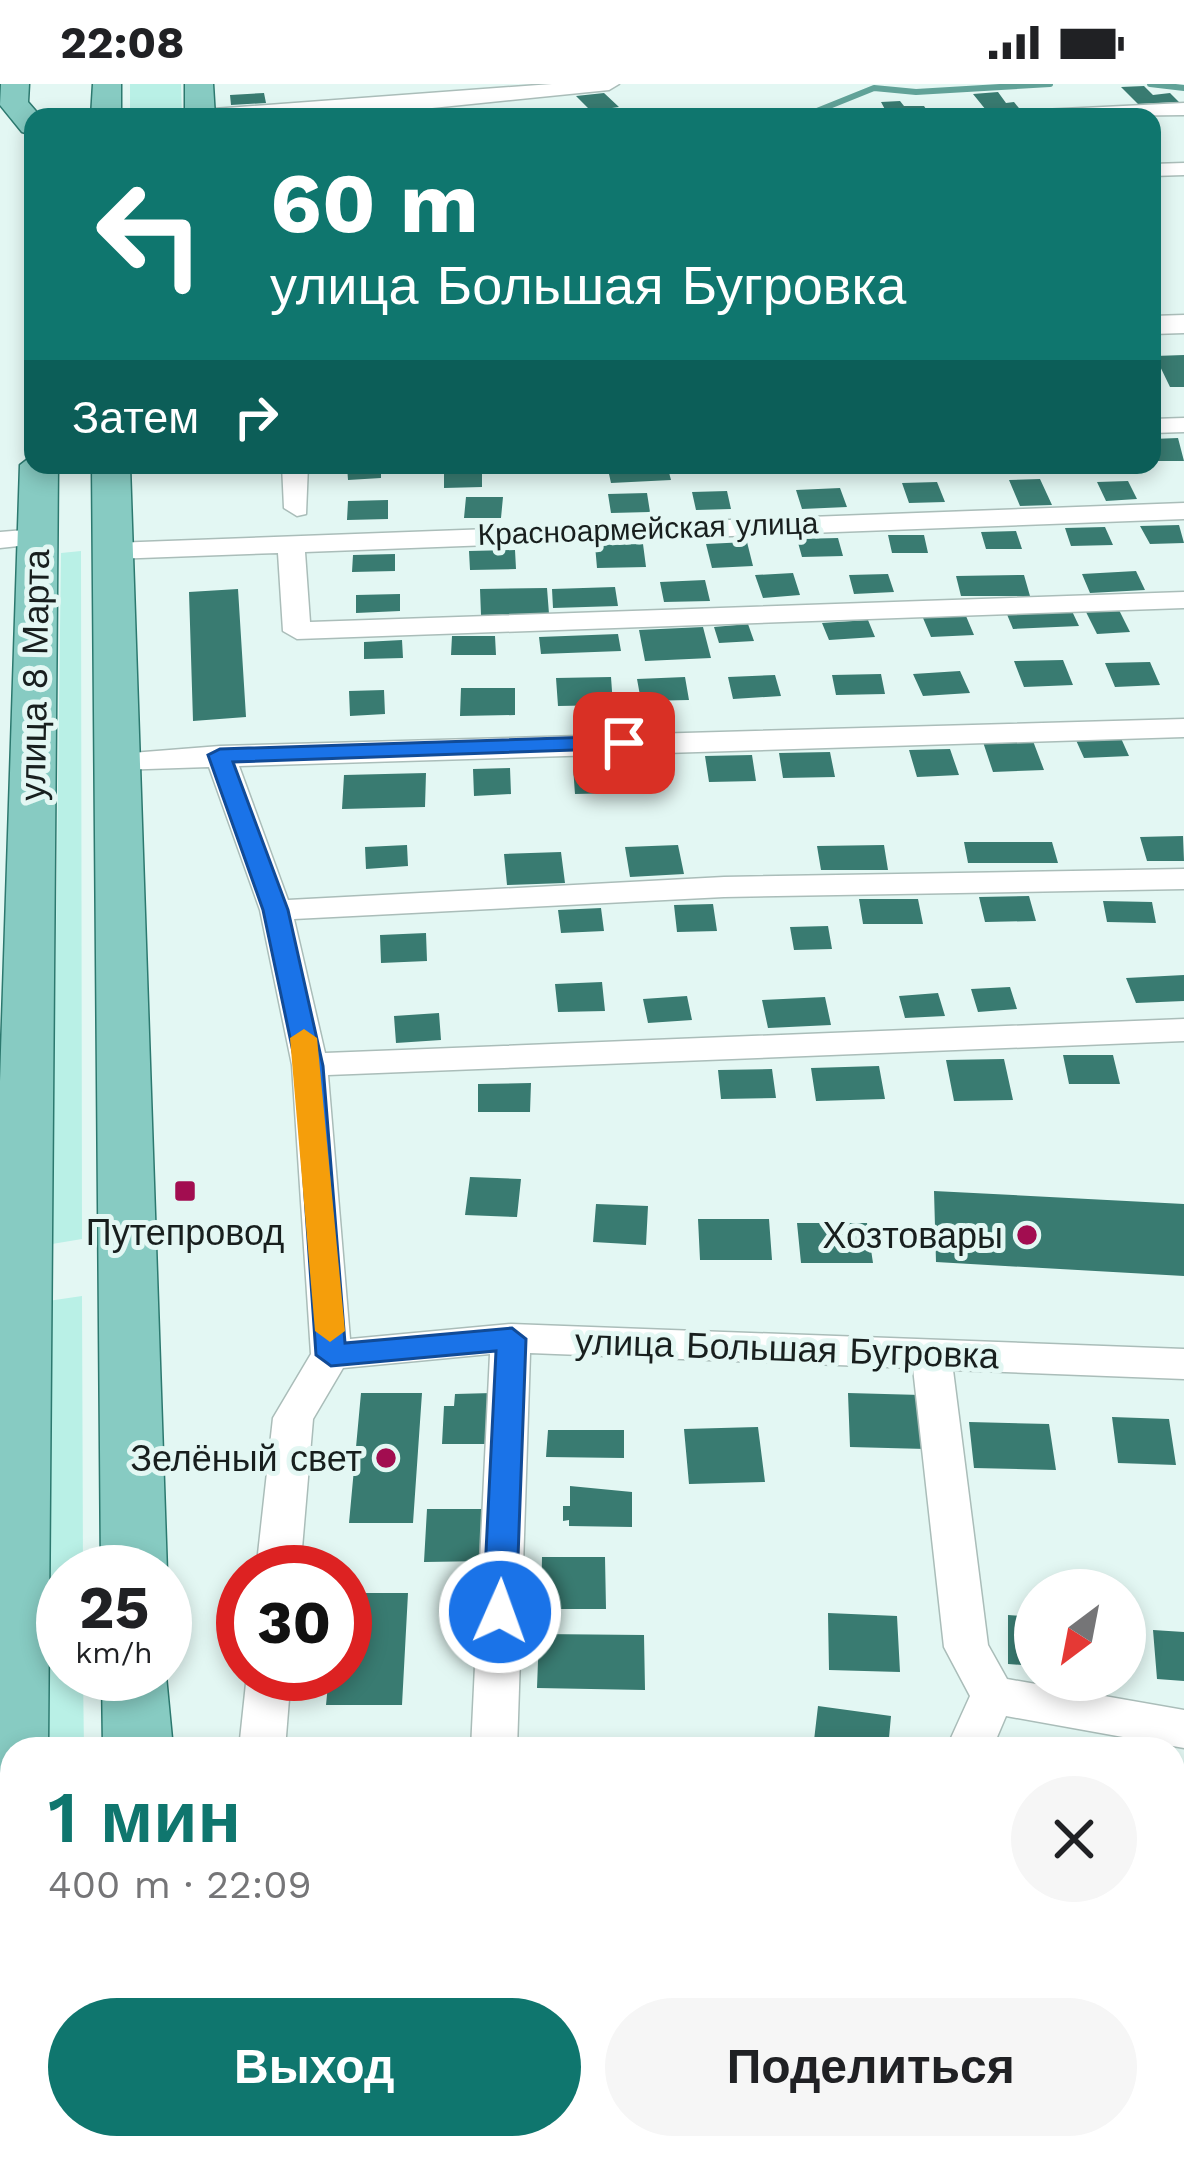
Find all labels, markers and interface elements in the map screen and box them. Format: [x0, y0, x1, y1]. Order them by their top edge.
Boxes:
text: 22:08 [60, 16, 184, 69]
text: 60 m [270, 154, 479, 252]
icon: left [72, 156, 228, 312]
text: улица Большая Бугровка [270, 254, 906, 317]
icon: right [223, 384, 289, 450]
text: Затем [72, 391, 199, 444]
street label: Красноармейская улица [477, 505, 819, 552]
street label: улица 8 Марта [12, 548, 58, 801]
pin [573, 692, 675, 794]
icon: arrive [591, 710, 657, 776]
marker: Путепровод [172, 1178, 198, 1204]
place label: Путепровод [86, 1212, 284, 1254]
place label: Хозтовары [823, 1215, 1003, 1257]
marker: Хозтовары [1014, 1222, 1040, 1248]
street label: улица Большая Бугровка [574, 1321, 1001, 1377]
place label: Зелёный свет [130, 1438, 362, 1480]
marker: Зелёный свет [373, 1445, 399, 1471]
speed limit sign: 30 [216, 1545, 372, 1701]
position arrow [437, 1549, 563, 1675]
north arrow [1014, 1569, 1146, 1701]
map controls [1014, 1569, 1146, 1701]
text: 25 [79, 1572, 149, 1643]
text: km/h [75, 1635, 153, 1670]
text: 1 мин [48, 1775, 241, 1859]
button: close [1011, 1776, 1137, 1902]
text: 400 m · 22:09 [48, 1862, 312, 1907]
button: Выход [48, 1998, 581, 2136]
button: Поделиться [605, 1998, 1137, 2136]

